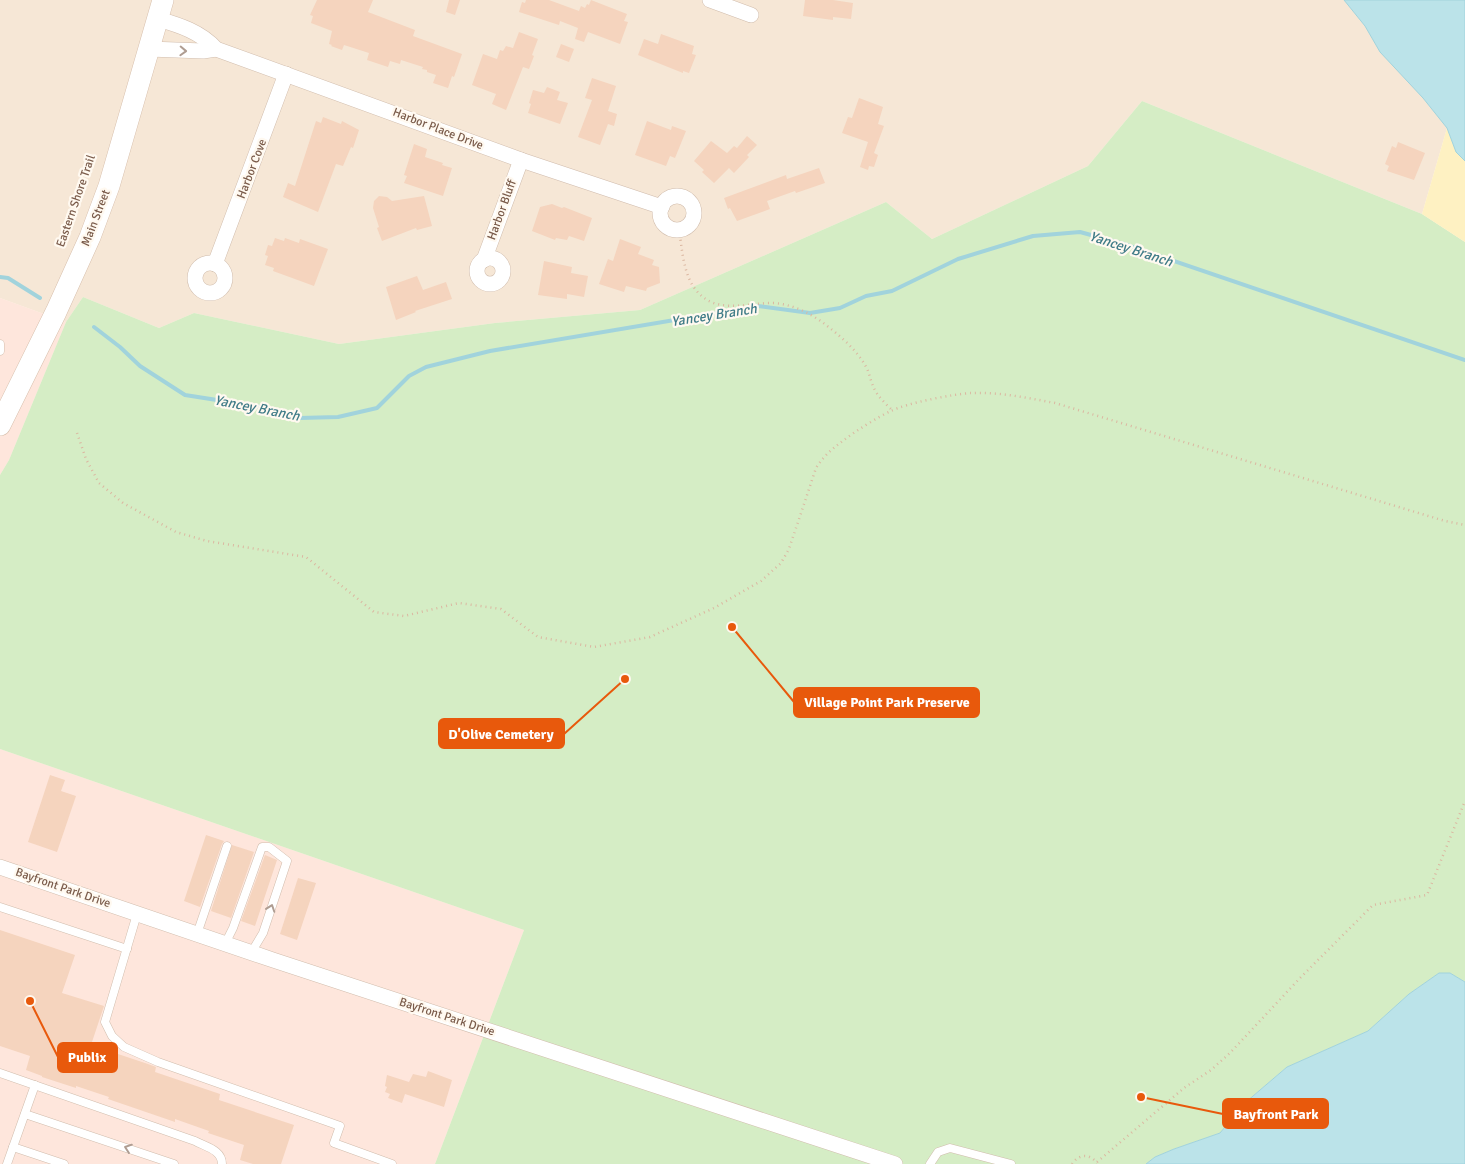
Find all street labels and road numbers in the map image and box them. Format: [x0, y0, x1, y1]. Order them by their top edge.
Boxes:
street label: Harbor Place Drive [391, 105, 485, 153]
street label: Harbor Cove [234, 137, 270, 201]
street label: Eastern Shore Trail [53, 152, 99, 249]
street label: Harbor Bluff [484, 177, 520, 242]
street label: Main Street [78, 188, 114, 248]
street label: Bayfront Park Drive [13, 865, 113, 911]
street label: Bayfront Park Drive [397, 994, 497, 1040]

